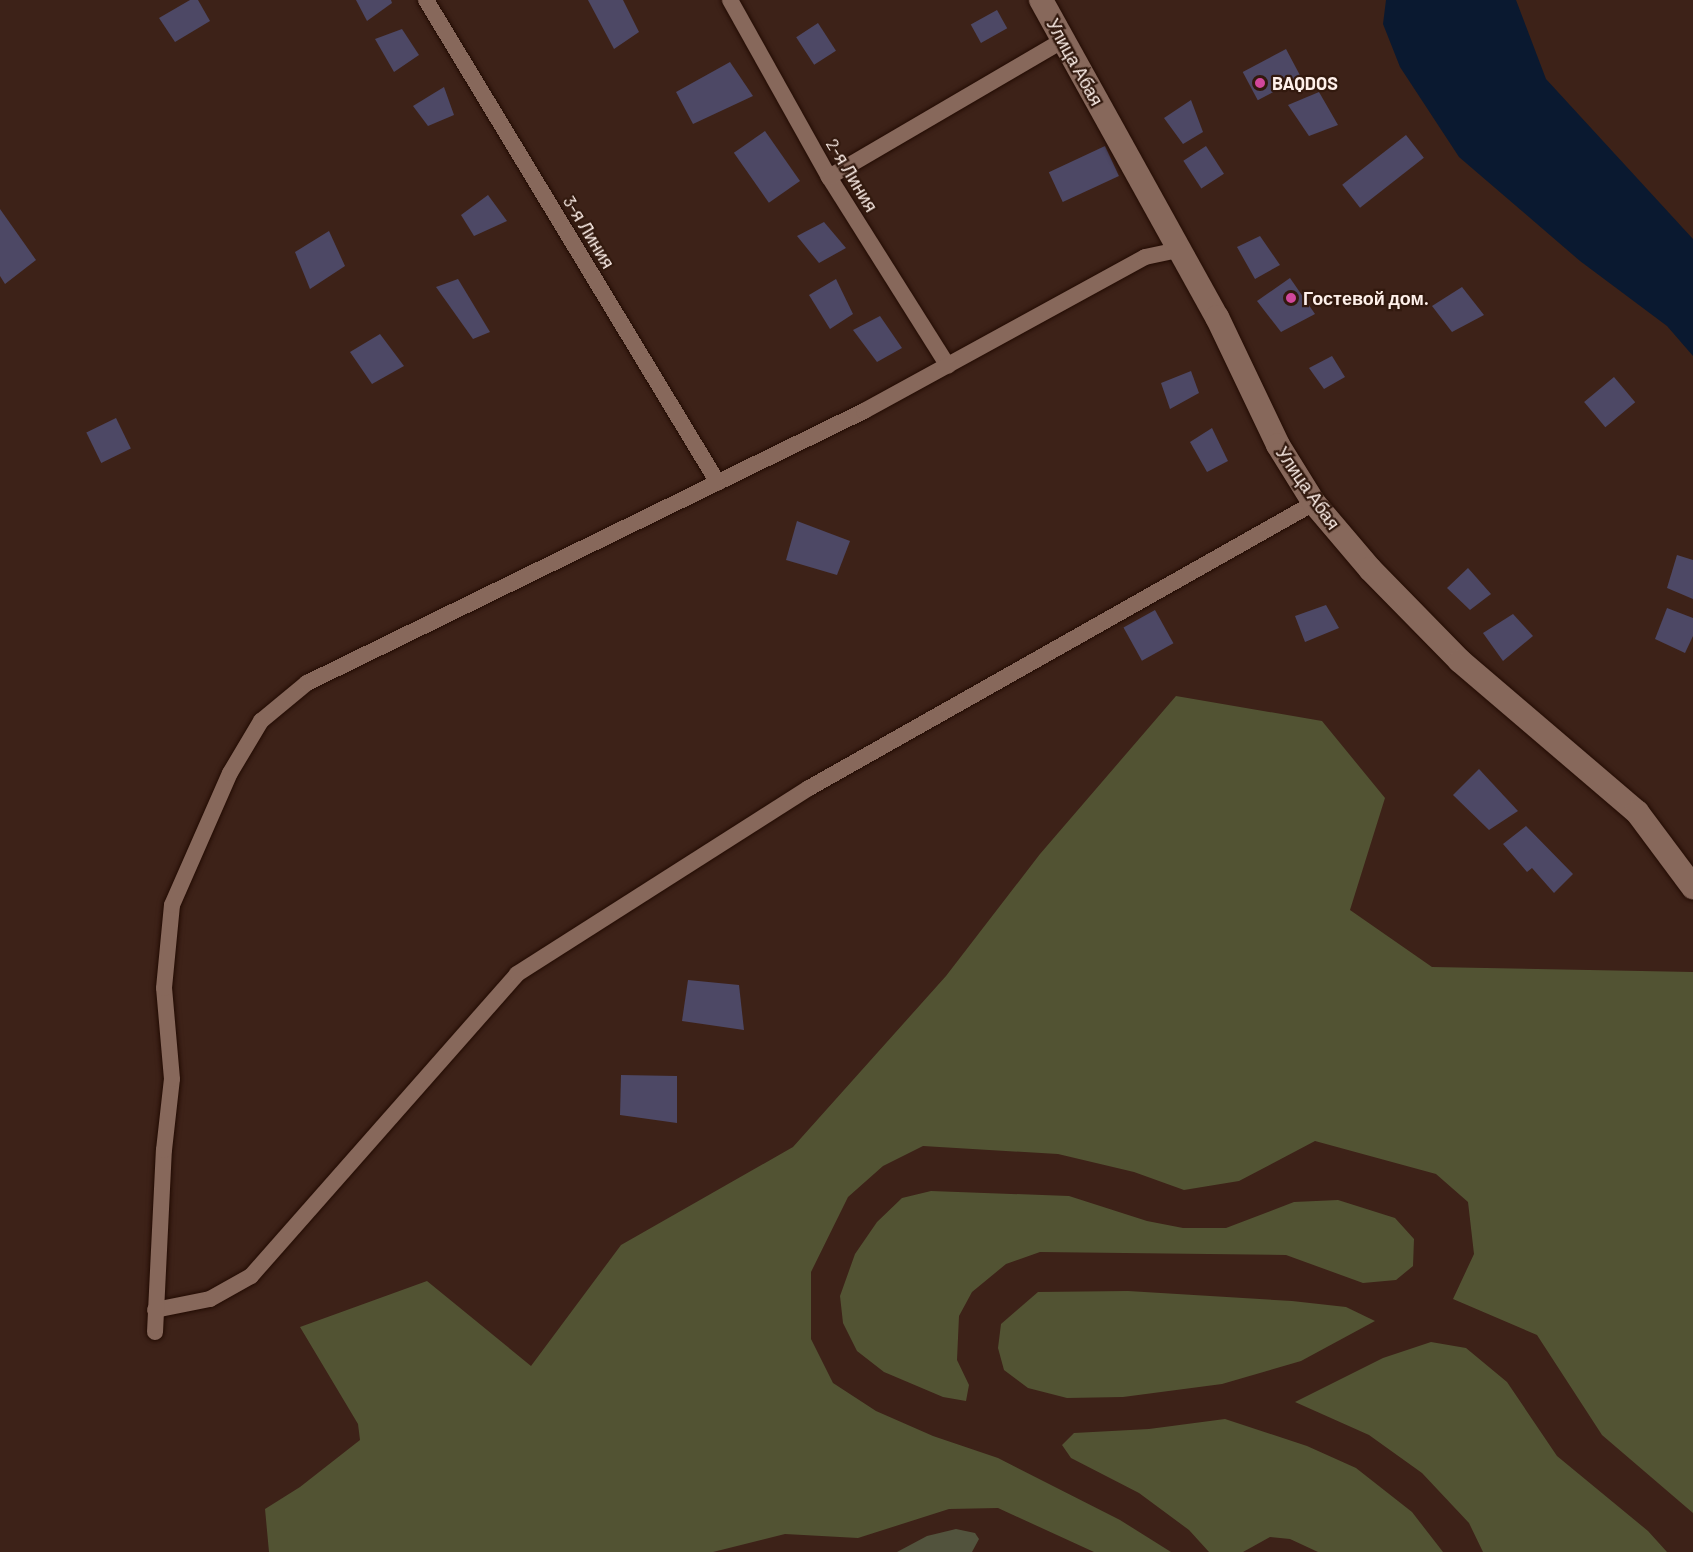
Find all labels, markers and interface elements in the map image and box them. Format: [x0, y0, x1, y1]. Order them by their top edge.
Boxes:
street label: Улица Абая [1042, 15, 1108, 109]
place label: BAQDOS [1272, 72, 1338, 94]
marker: BAQDOS [1253, 76, 1267, 90]
street label: 2-я Линия [822, 134, 882, 216]
street label: 3-я Линия [559, 192, 619, 272]
place label: Гостевой дом. [1303, 287, 1429, 309]
marker: Гостевой дом. [1284, 291, 1298, 305]
street label: Улица Абая [1272, 442, 1344, 534]

